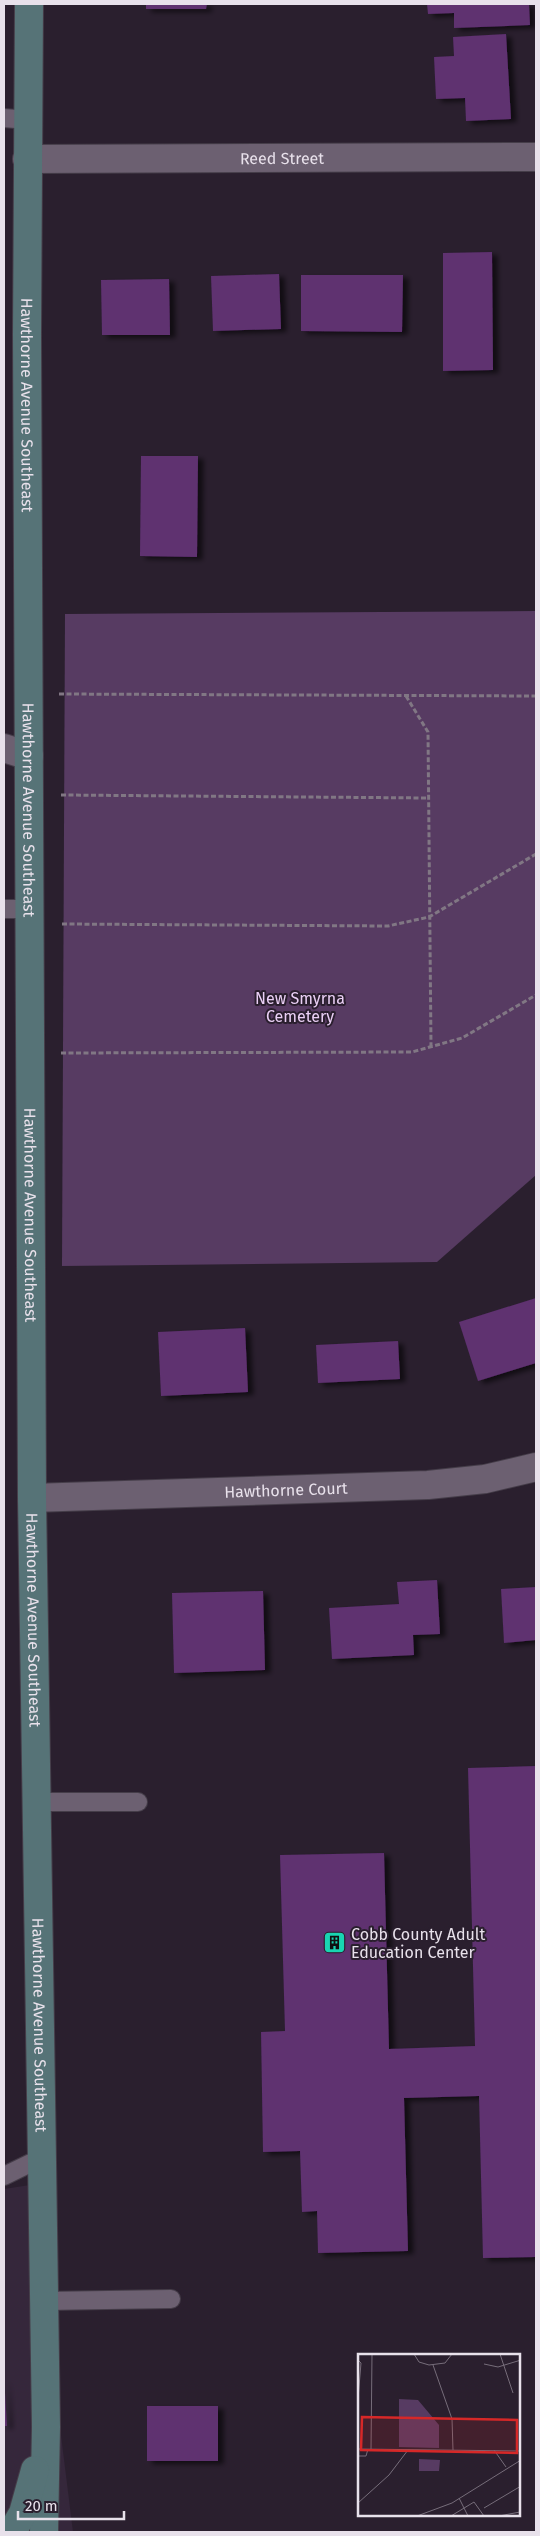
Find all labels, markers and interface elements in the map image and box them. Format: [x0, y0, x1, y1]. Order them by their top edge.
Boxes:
street label: Reed Street [240, 148, 324, 168]
street label: Hawthorne Avenue Southeast [17, 298, 37, 512]
street label: Hawthorne Avenue Southeast [19, 703, 39, 917]
park label: New Smyrna Cemetery [255, 989, 345, 1026]
street label: Hawthorne Avenue Southeast [21, 1108, 41, 1322]
street label: Hawthorne Court [224, 1478, 348, 1501]
street label: Hawthorne Avenue Southeast [23, 1513, 45, 1728]
street label: Hawthorne Avenue Southeast [29, 1918, 51, 2132]
place label: Cobb County Adult Education Center [351, 1925, 485, 1962]
building icon: Cobb County Adult Education Center [323, 1931, 347, 1955]
inset map [358, 2354, 520, 2516]
scale bar [18, 2488, 124, 2520]
text: 20 m [25, 2497, 58, 2515]

